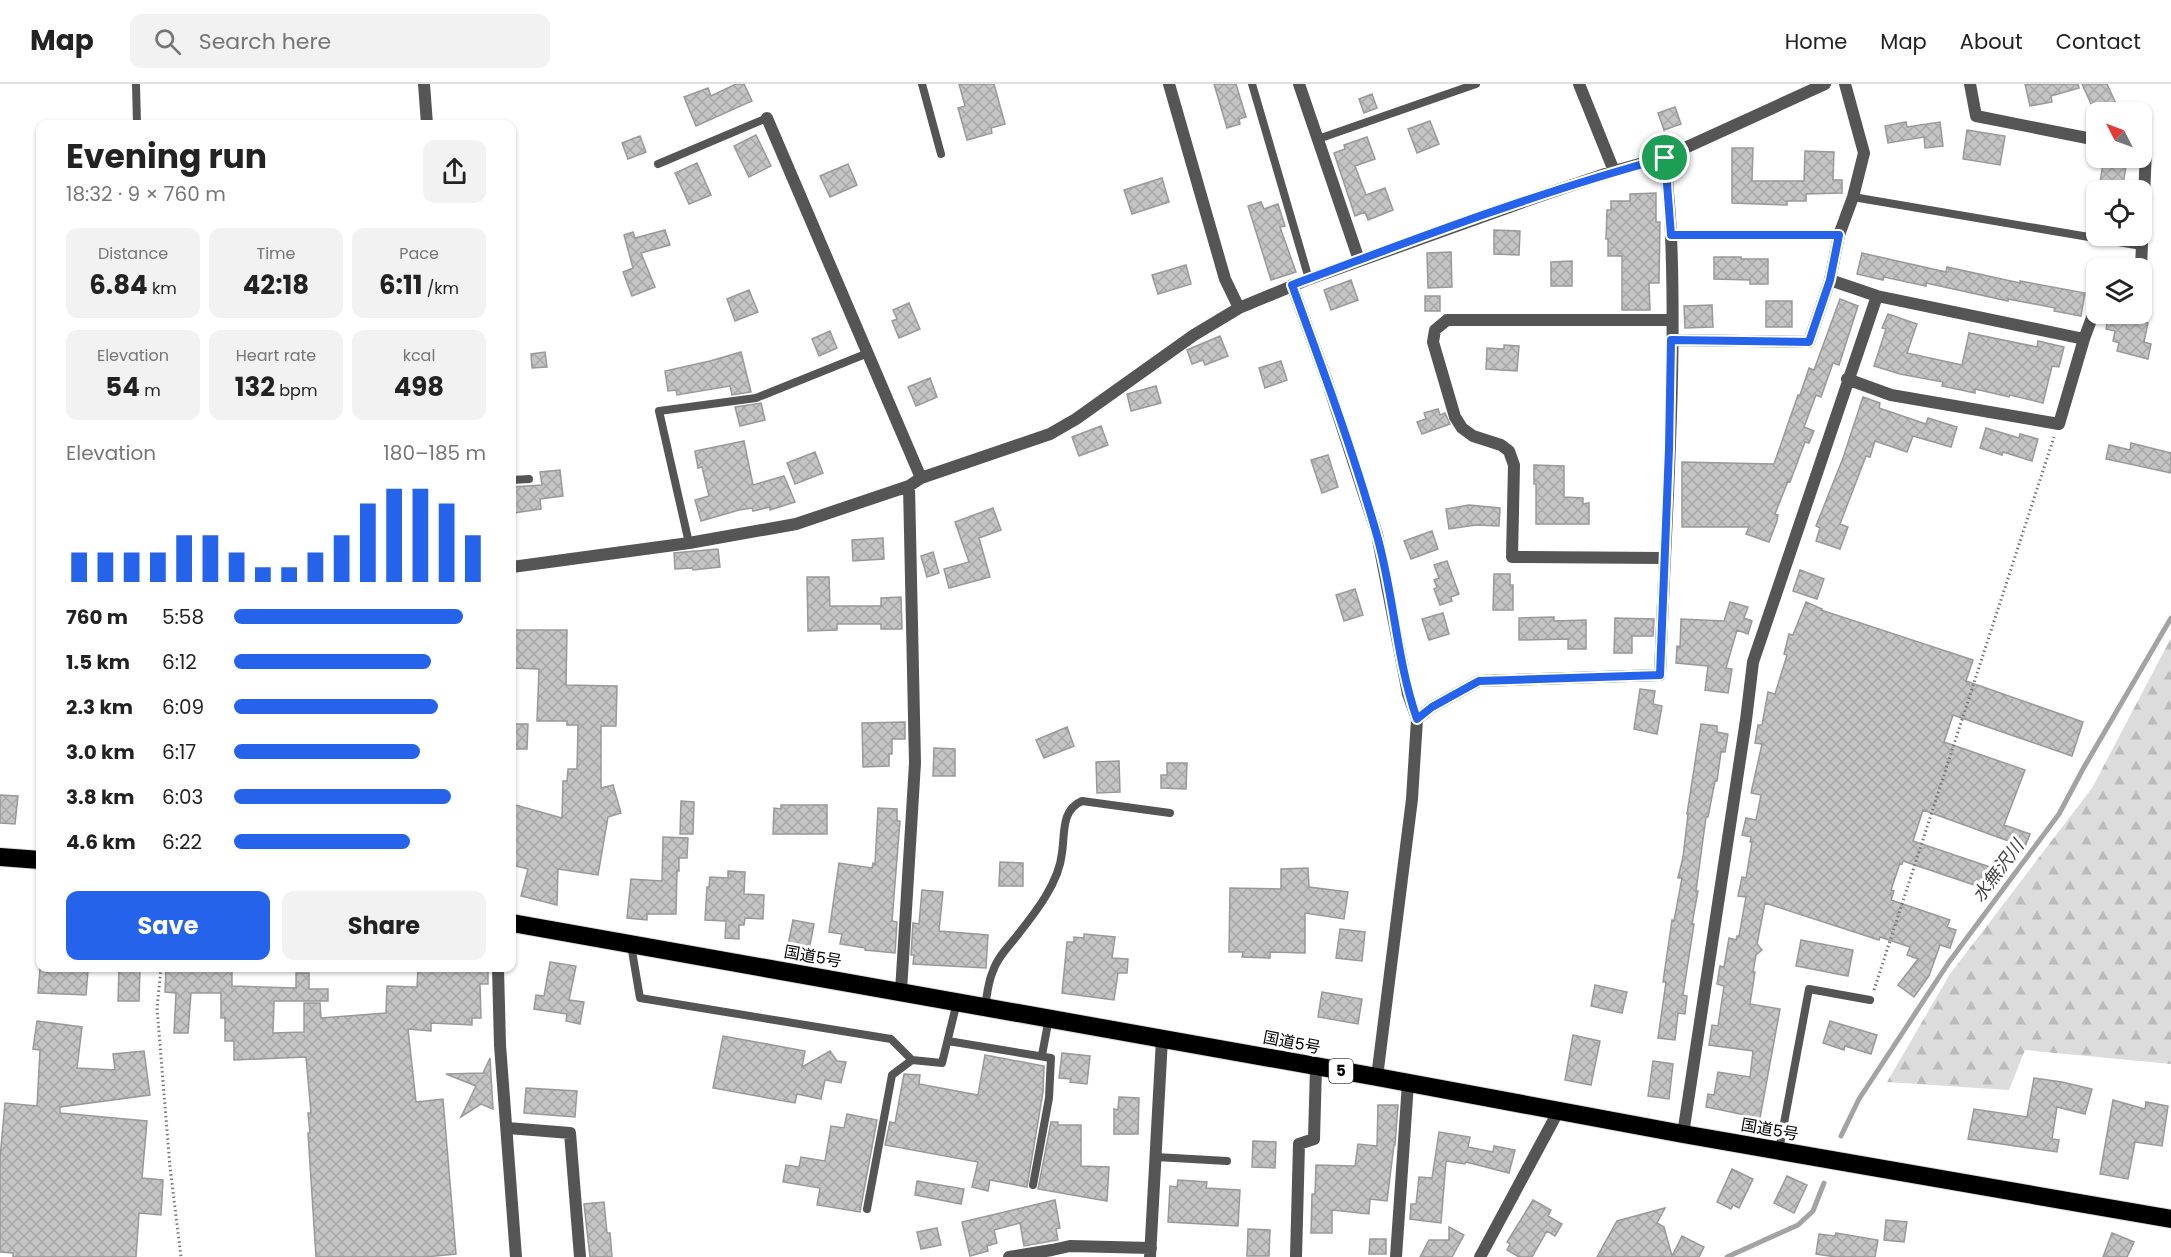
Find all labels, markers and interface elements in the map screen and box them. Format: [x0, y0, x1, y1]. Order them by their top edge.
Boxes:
search box [130, 14, 550, 68]
text: Map [30, 21, 94, 60]
icon: search [151, 25, 184, 58]
text: Search here [199, 26, 331, 57]
text: Home [1785, 27, 1847, 56]
text: Map [1880, 27, 1927, 56]
text: About [1960, 27, 2023, 56]
text: Contact [2056, 27, 2141, 56]
north arrow [2086, 102, 2152, 168]
map controls [2086, 102, 2152, 324]
pin [1639, 132, 1690, 183]
text: Evening run [66, 133, 267, 180]
button: share [423, 140, 486, 203]
icon: arrive [1648, 141, 1681, 174]
text: 18:32 · 9 × 760 m [66, 180, 226, 208]
button: locate [2086, 180, 2152, 246]
text: Distance [98, 242, 168, 265]
text: Time [257, 242, 296, 265]
text: Pace [399, 242, 439, 265]
button: layers [2086, 258, 2152, 324]
text: 6.84 [89, 267, 148, 303]
text: 42:18 [243, 267, 309, 303]
text: 6:11 [379, 267, 422, 303]
text: km [148, 277, 177, 300]
text: /km [422, 277, 459, 300]
text: Elevation [97, 344, 169, 367]
text: Heart rate [236, 344, 316, 367]
text: kcal [403, 344, 435, 367]
text: 54 [105, 369, 140, 405]
text: 132 [235, 369, 275, 405]
text: 498 [394, 369, 444, 405]
text: m [140, 379, 161, 402]
text: bpm [275, 379, 317, 402]
text: Elevation [66, 439, 156, 467]
text: 180–185 m [383, 439, 486, 467]
text: 760 m [66, 603, 128, 631]
text: 5:58 [162, 603, 204, 631]
text: 1.5 km [66, 648, 130, 676]
text: 6:12 [162, 648, 197, 676]
text: 2.3 km [66, 693, 133, 721]
text: 6:09 [162, 693, 204, 721]
text: 3.0 km [66, 738, 135, 766]
text: 6:17 [162, 738, 196, 766]
text: 3.8 km [66, 783, 134, 811]
text: 6:03 [162, 783, 203, 811]
text: 4.6 km [66, 828, 136, 856]
text: 6:22 [162, 828, 202, 856]
water label: 水無沢川 [1966, 833, 2030, 907]
button: Save [66, 891, 270, 960]
button: Share [282, 891, 486, 960]
street label: 国道5号 [782, 940, 844, 973]
street label: 国道5号 [1261, 1026, 1323, 1059]
road number: 5 [1329, 1059, 1353, 1083]
street label: 国道5号 [1739, 1113, 1801, 1146]

